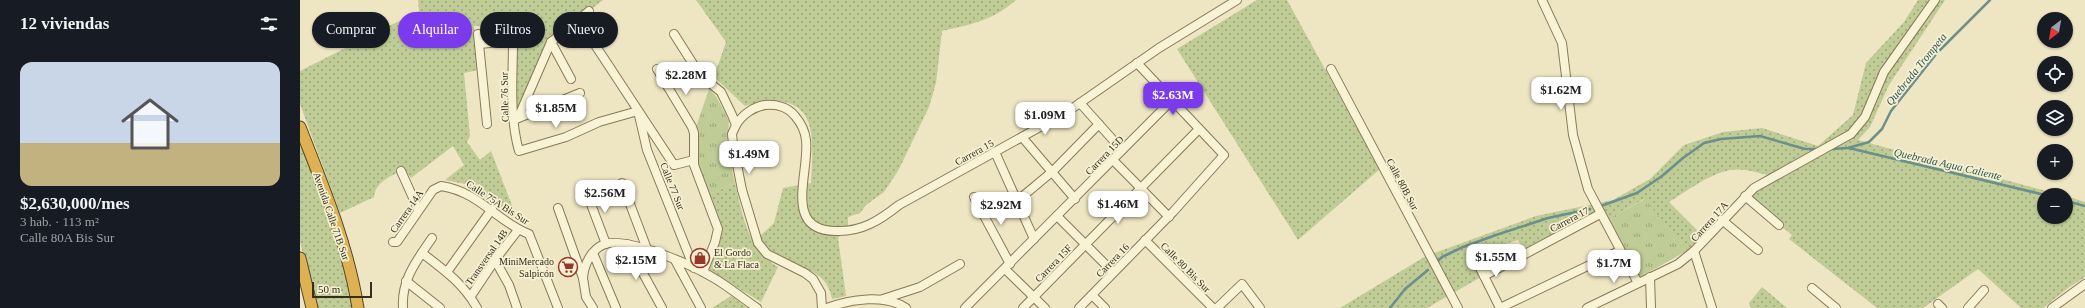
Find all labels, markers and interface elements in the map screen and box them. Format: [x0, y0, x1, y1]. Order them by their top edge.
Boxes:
chip: Comprar [312, 12, 390, 48]
chip: Alquilar [398, 12, 472, 48]
chip: Filtros [480, 12, 545, 48]
chip: Nuevo [553, 12, 618, 48]
north arrow [2037, 12, 2073, 48]
map controls [2037, 12, 2073, 224]
icon: filters [258, 13, 280, 35]
text: 12 viviendas [20, 14, 109, 33]
water label: Quebrada Trompeta [1883, 30, 1949, 107]
button: locate [2037, 56, 2073, 92]
pin: $2.28M [653, 62, 719, 96]
text: $2.28M [665, 67, 707, 82]
street label: Calle 76 Sur [499, 71, 510, 122]
pin: $1.62M [1528, 77, 1594, 111]
pin: $2.63M [1140, 82, 1206, 116]
text: $1.62M [1540, 82, 1582, 97]
text: $2.63M [1152, 87, 1194, 102]
icon: home [114, 88, 186, 160]
pin: $1.85M [523, 95, 589, 129]
text: $1.85M [535, 100, 577, 115]
button: layers [2037, 100, 2073, 136]
pin: $1.09M [1012, 102, 1078, 136]
text: $1.09M [1024, 107, 1066, 122]
street label: Carrera 15D [1083, 134, 1126, 177]
street label: Carrera 15 [953, 137, 995, 168]
pin: $1.49M [716, 141, 782, 175]
button: + [2037, 144, 2073, 180]
text: $1.49M [728, 146, 770, 161]
water label: Quebrada Agua Caliente [1893, 146, 2003, 182]
street label: Calle 80B Sur [1384, 157, 1421, 212]
street label: Calle 77 Sur [658, 161, 687, 212]
street label: Avenida Calle 71B Sur [311, 171, 352, 262]
street label: Calle 75A Bis Sur [464, 178, 532, 227]
pin: $2.56M [572, 180, 638, 214]
text: $2.56M [584, 185, 626, 200]
street label: Carrera 14A [388, 187, 426, 235]
button: − [2037, 188, 2073, 224]
pin: $1.46M [1085, 191, 1151, 225]
pin: $2.92M [968, 192, 1034, 226]
text: $2,630,000/mes [20, 194, 130, 213]
text: $1.46M [1097, 196, 1139, 211]
text: $2.92M [980, 197, 1022, 212]
street label: Carrera 17A [1689, 199, 1731, 243]
street label: Carrera 17 [1548, 205, 1591, 234]
text: 3 hab. · 113 m² [20, 214, 99, 229]
street label: Transversal 14B [463, 227, 510, 287]
text: Calle 80A Bis Sur [20, 230, 114, 245]
street label: Calle 80 Bis Sur [1158, 240, 1213, 295]
street label: Carrera 16 [1094, 241, 1131, 279]
street label: Carrera 15F [1033, 242, 1074, 284]
pin: $1.55M [1463, 244, 1529, 278]
pin: $2.15M [603, 247, 669, 281]
shop icon: El Gordo & La Flaca [689, 247, 711, 269]
place label: El Gordo & La Flaca [714, 247, 760, 270]
text: $1.55M [1475, 249, 1517, 264]
pin: $1.7M [1586, 250, 1642, 284]
text: $2.15M [615, 252, 657, 267]
text: $1.7M [1596, 255, 1632, 270]
place label: MiniMercado Salpicón [499, 256, 554, 279]
supermarket icon: MiniMercado Salpicón [557, 256, 579, 278]
scale bar [312, 280, 372, 299]
text: 50 m [318, 283, 340, 295]

